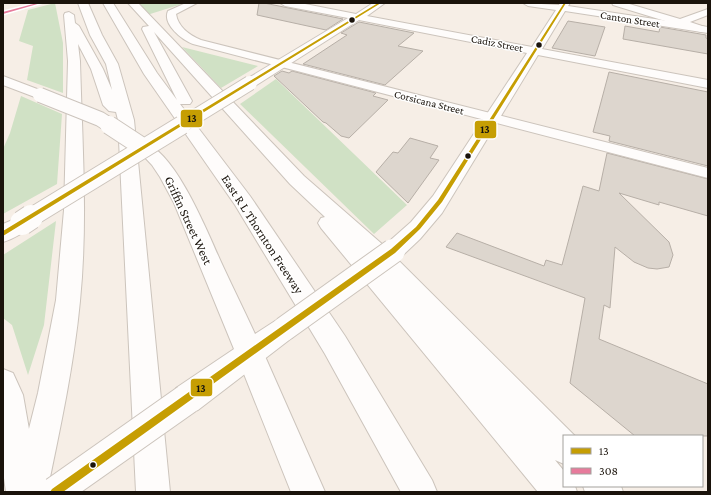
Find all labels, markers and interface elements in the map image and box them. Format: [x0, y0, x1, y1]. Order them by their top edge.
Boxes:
street label: Canton Street [599, 8, 661, 30]
unlabelled marker [347, 15, 357, 25]
street label: Cadiz Street [470, 32, 524, 54]
unlabelled marker [534, 40, 544, 50]
street label: Corsicana Street [393, 88, 465, 117]
line badge: 13 [180, 109, 203, 128]
text: 13 [187, 112, 197, 124]
line badge: 13 [474, 120, 497, 139]
text: 13 [480, 123, 490, 135]
unlabelled marker [463, 151, 473, 161]
street label: East R L Thornton Freeway [218, 172, 307, 298]
street label: Griffin Street West [161, 174, 216, 267]
line badge: 13 [190, 378, 213, 397]
text: 13 [196, 382, 206, 394]
legend [563, 435, 703, 487]
text: 13 [599, 444, 609, 458]
unlabelled marker [88, 460, 98, 470]
text: 308 [599, 464, 618, 478]

